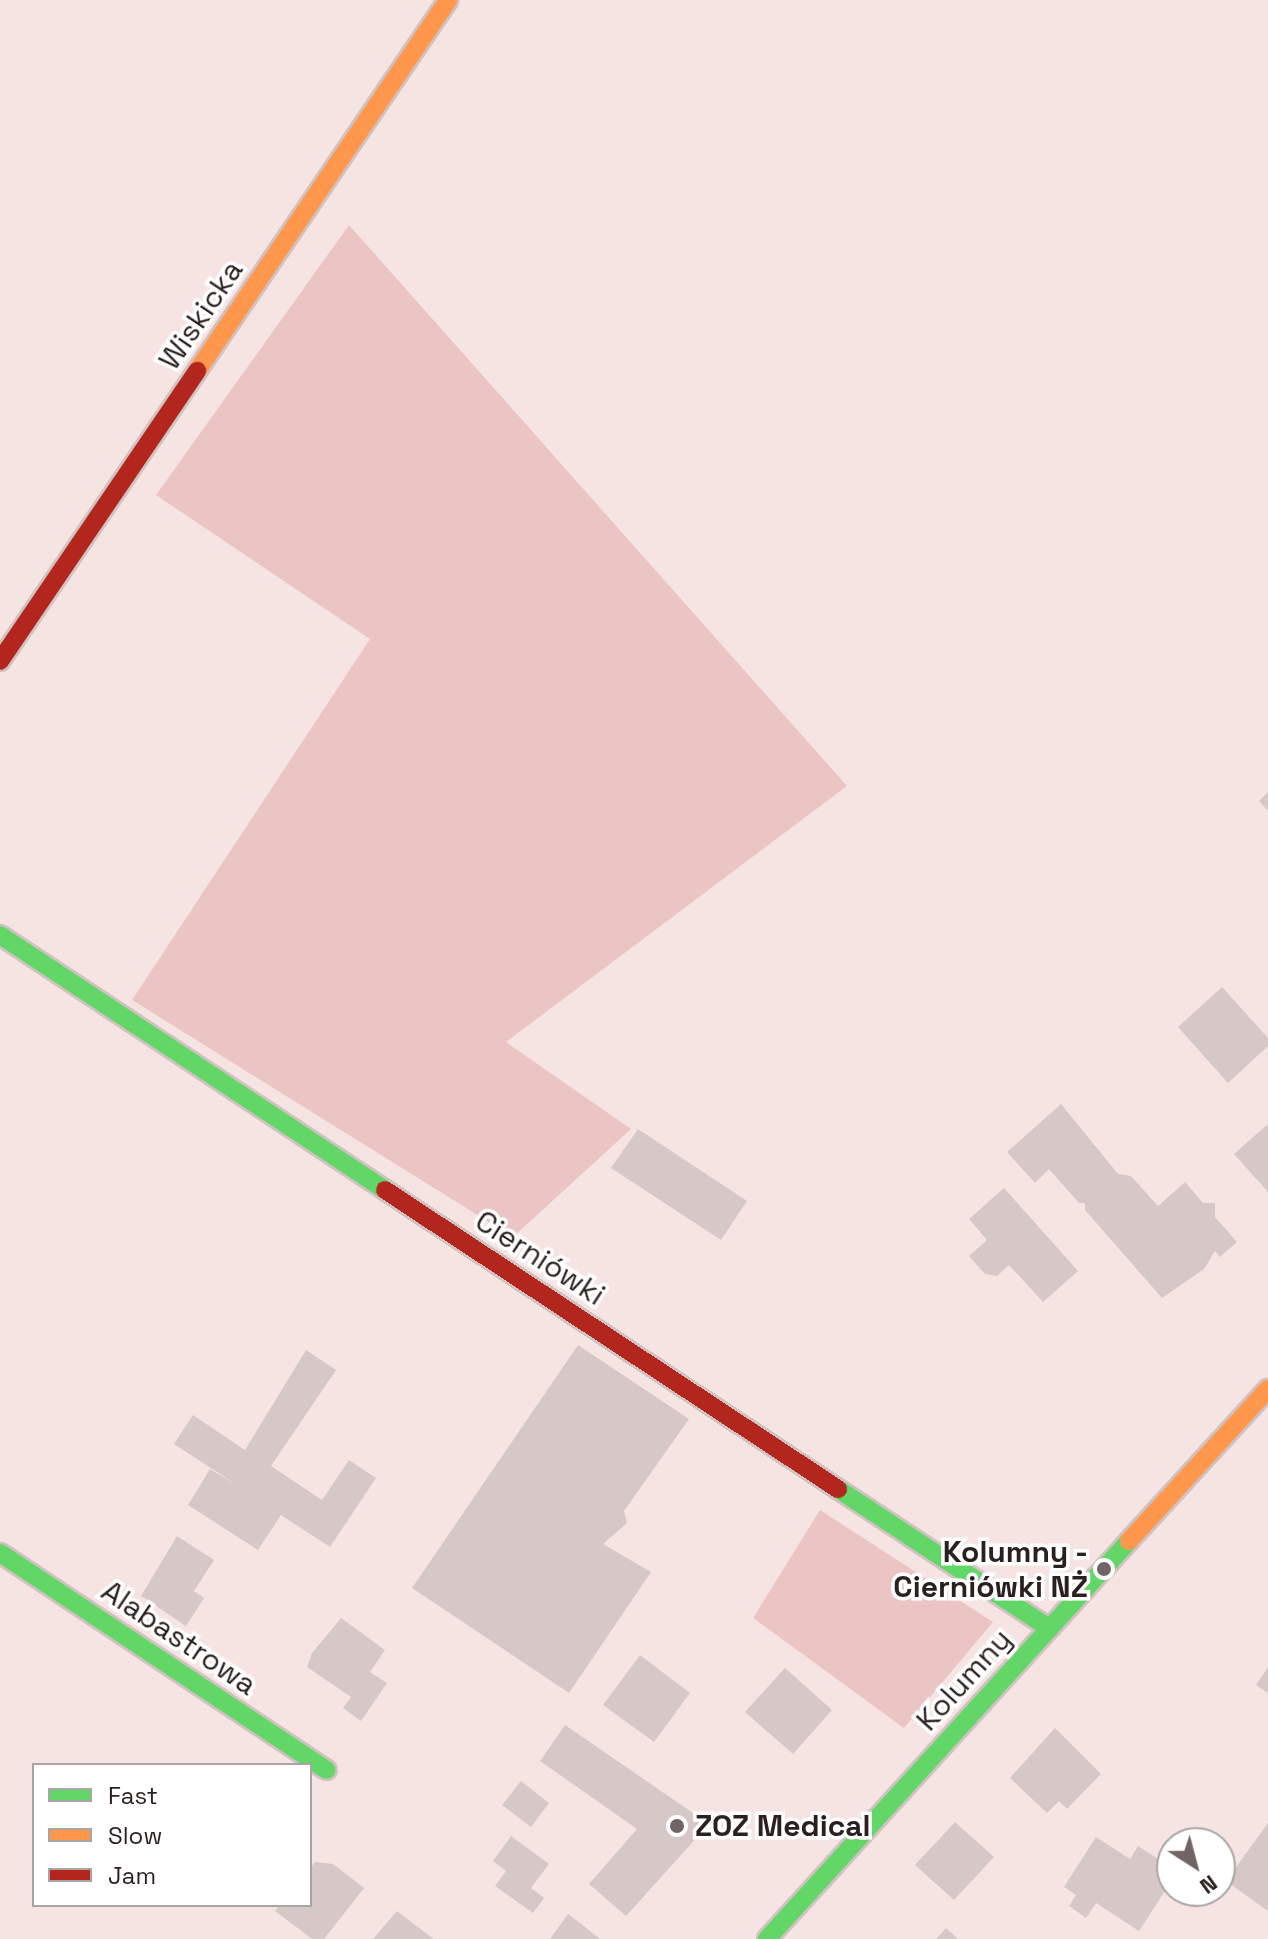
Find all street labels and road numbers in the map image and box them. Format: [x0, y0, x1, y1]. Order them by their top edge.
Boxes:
street label: Wiskicka [151, 254, 251, 376]
street label: Cierniówki [468, 1203, 612, 1313]
street label: Alabastrowa [95, 1573, 263, 1703]
street label: Kolumny [909, 1622, 1019, 1738]

